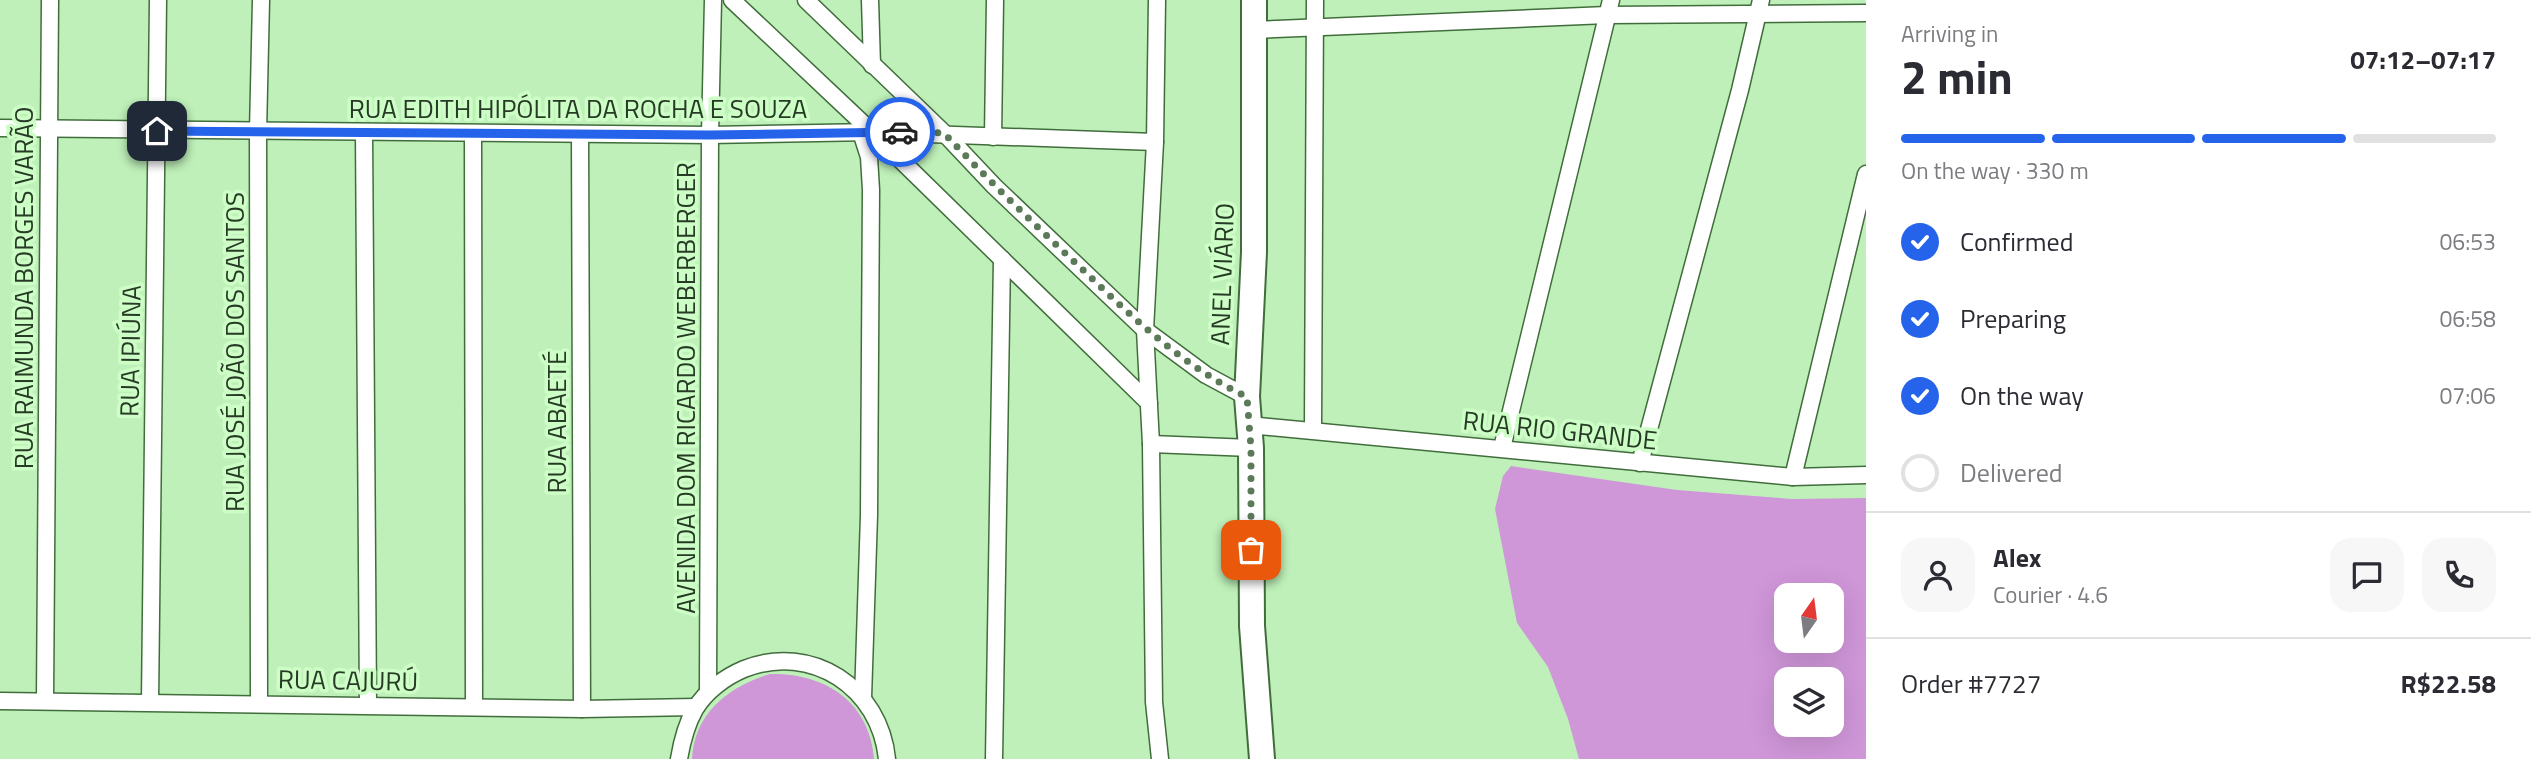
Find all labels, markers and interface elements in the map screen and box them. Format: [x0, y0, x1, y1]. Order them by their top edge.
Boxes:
text: Arriving in [1901, 16, 1998, 51]
text: 07:12–07:17 [2350, 40, 2496, 79]
text: 2 min [1901, 42, 2013, 112]
street label: RUA EDITH HIPÓLITA DA ROCHA E SOUZA [349, 89, 807, 128]
courier [865, 97, 935, 167]
pin [127, 101, 187, 161]
street label: RUA RAIMUNDA BORGES VARÃO [4, 107, 43, 469]
icon: home [138, 112, 176, 150]
icon: car [881, 113, 919, 151]
text: On the way · 330 m [1901, 153, 2089, 188]
street label: AVENIDA DOM RICARDO WEBERBERGER [666, 162, 705, 614]
street label: RUA JOSÉ JOÃO DOS SANTOS [215, 192, 254, 512]
street label: ANEL VIÁRIO [1200, 202, 1244, 346]
text: Confirmed [1960, 222, 2074, 261]
icon: check [1901, 223, 1939, 261]
text: 06:53 [2439, 224, 2496, 259]
street label: RUA IPIÚNA [109, 285, 151, 417]
text: Preparing [1960, 299, 2066, 338]
icon: check [1901, 300, 1939, 338]
text: 06:58 [2439, 301, 2496, 336]
street label: RUA ABAETÉ [537, 351, 576, 493]
text: On the way [1960, 376, 2084, 415]
icon: check [1901, 377, 1939, 415]
text: 07:06 [2439, 378, 2496, 413]
street label: RUA RIO GRANDE [1461, 400, 1659, 460]
text: Delivered [1960, 453, 2063, 492]
pin [1221, 520, 1281, 580]
icon: bag [1232, 531, 1270, 569]
button: person [1901, 538, 1975, 612]
text: Alex [1993, 538, 2041, 577]
button: chat [2330, 538, 2404, 612]
button: phone [2422, 538, 2496, 612]
text: Courier · 4.6 [1993, 577, 2108, 612]
north arrow [1774, 583, 1844, 653]
map controls [1774, 583, 1844, 737]
street label: RUA CAJURÚ [277, 659, 419, 701]
text: Order #7727 [1901, 664, 2041, 703]
text: R$22.58 [2400, 664, 2496, 703]
button: layers [1774, 667, 1844, 737]

